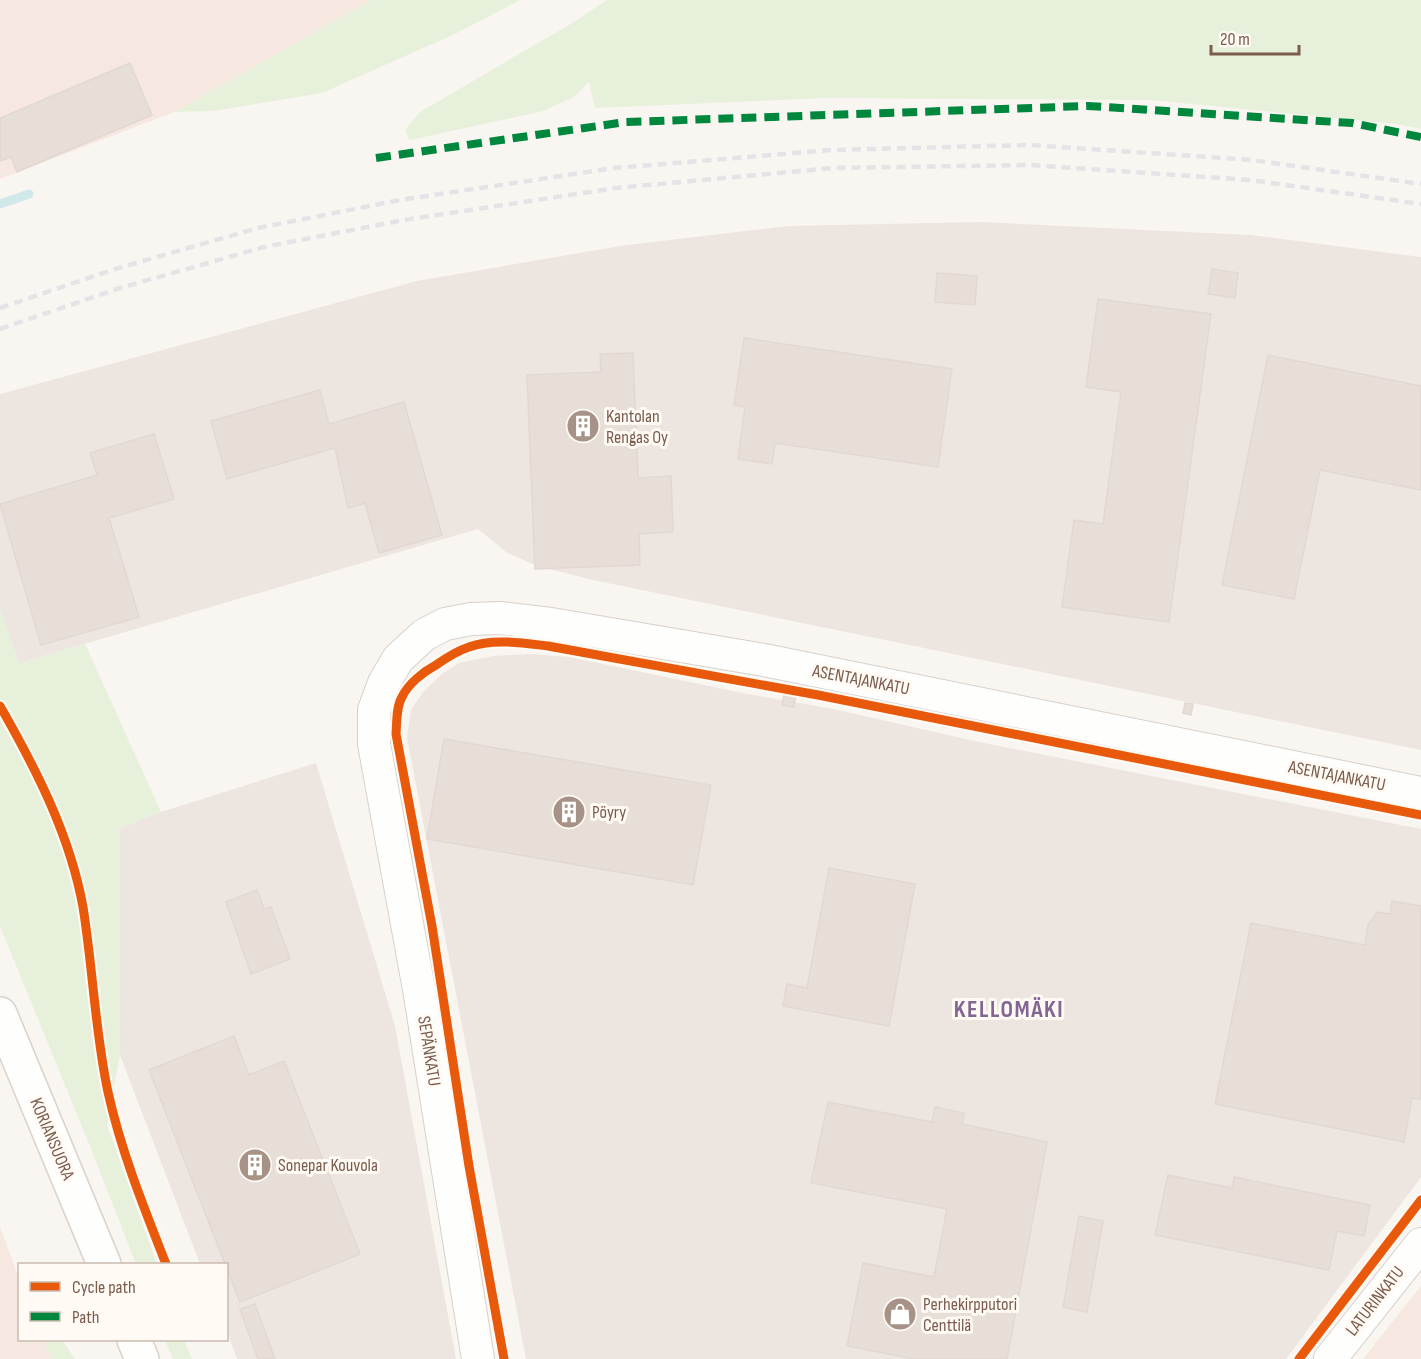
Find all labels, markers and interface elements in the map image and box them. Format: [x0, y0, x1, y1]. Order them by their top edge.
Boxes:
scale bar [1211, 18, 1300, 56]
text: 20 m [1220, 29, 1250, 50]
place label: Kantolan Rengas Oy [606, 406, 668, 448]
building icon: Kantolan Rengas Oy [565, 408, 601, 444]
street label: ASENTAJANKATU [810, 660, 911, 700]
street label: ASENTAJANKATU [1286, 756, 1387, 796]
building icon: Pöyry [551, 794, 587, 830]
place label: Pöyry [592, 802, 626, 823]
district label: KELLOMÄKI [954, 995, 1064, 1024]
street label: SEPÄNKATU [413, 1015, 445, 1087]
street label: KORIANSUORA [25, 1095, 79, 1183]
building icon: Sonepar Kouvola [237, 1147, 273, 1183]
place label: Sonepar Kouvola [278, 1155, 378, 1176]
street label: LATURINKATU [1341, 1262, 1409, 1340]
legend [18, 1263, 228, 1341]
text: Cycle path [72, 1277, 136, 1298]
place label: Perhekirpputori Centtilä [923, 1294, 1017, 1336]
shop icon: Perhekirpputori Centtilä [882, 1296, 918, 1332]
text: Path [72, 1307, 100, 1328]

